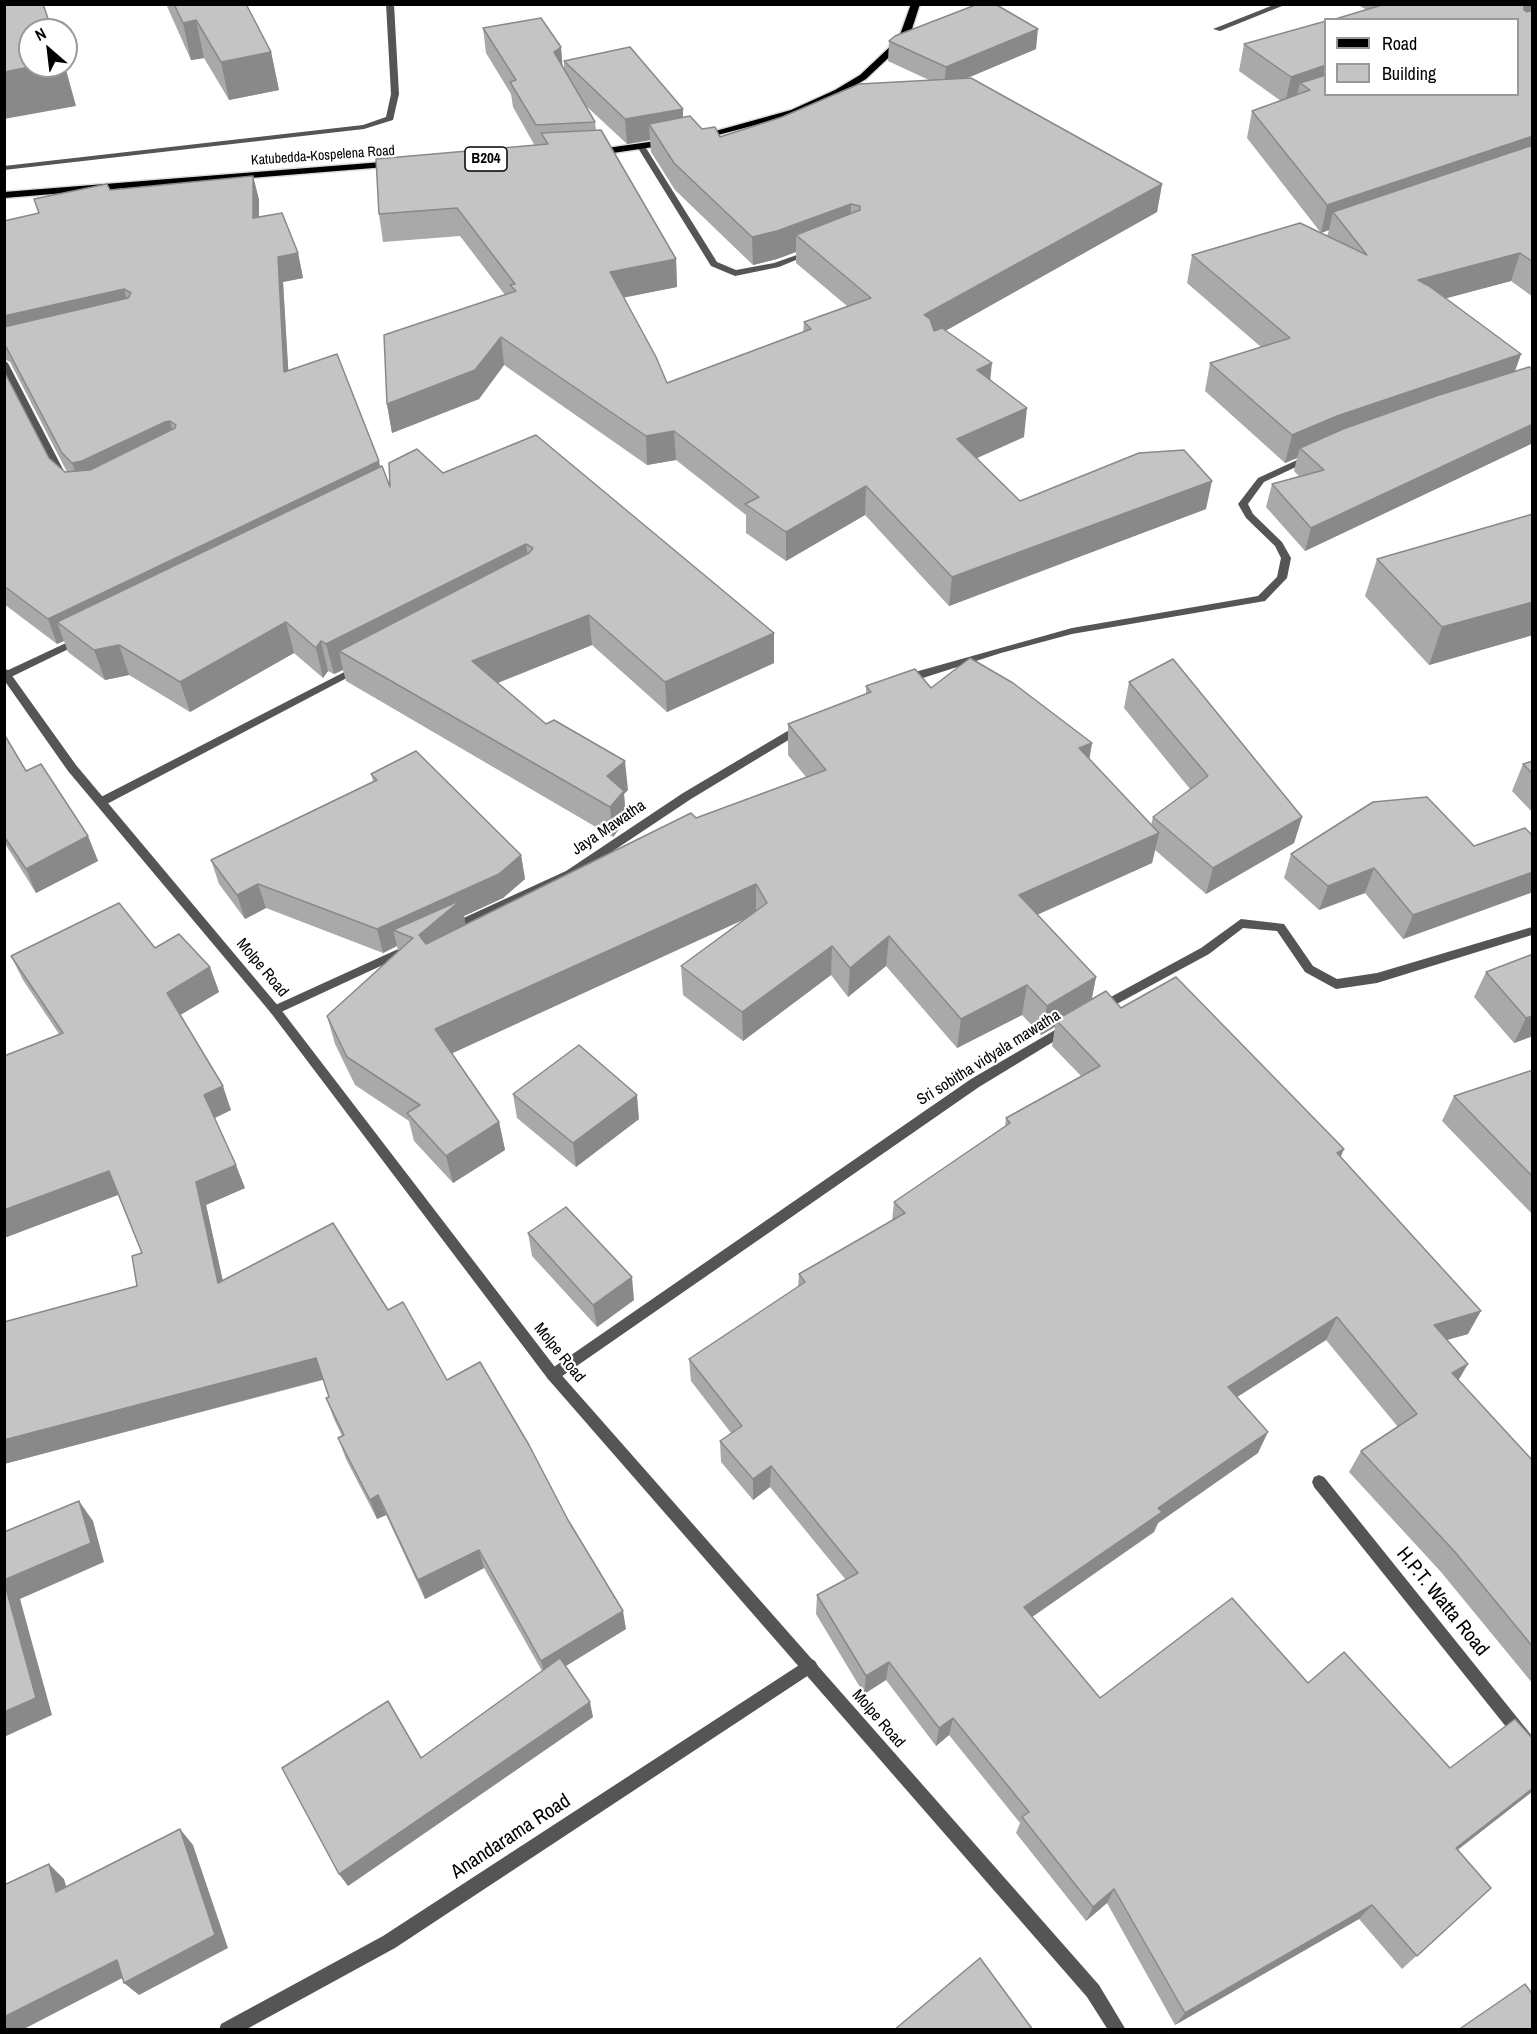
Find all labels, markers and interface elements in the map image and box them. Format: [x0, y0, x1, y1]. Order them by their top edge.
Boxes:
north arrow [18, 18, 78, 78]
legend [1324, 18, 1519, 96]
text: N [31, 22, 50, 46]
text: Road [1382, 31, 1417, 56]
text: Building [1382, 61, 1436, 86]
street label: Katubedda-Kospelena Road [250, 143, 396, 169]
road number: B204 [465, 147, 507, 171]
street label: Jaya Mawatha [569, 796, 649, 860]
street label: Molpe Road [232, 935, 292, 1001]
street label: Sri sobitha vidyala mawatha [914, 1006, 1064, 1110]
street label: Molpe Road [529, 1319, 589, 1387]
street label: H.P.T. Watta Road [1391, 1543, 1493, 1661]
street label: Molpe Road [848, 1686, 908, 1752]
street label: Anandarama Road [447, 1789, 575, 1885]

